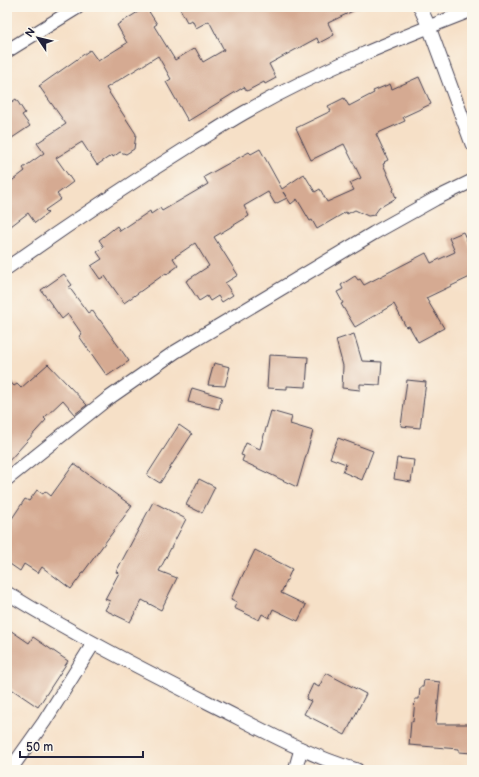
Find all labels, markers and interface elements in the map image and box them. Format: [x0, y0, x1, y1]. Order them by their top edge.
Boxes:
north arrow [18, 18, 58, 58]
text: N [23, 25, 38, 40]
scale bar [20, 733, 143, 759]
text: 50 m [26, 740, 53, 755]

